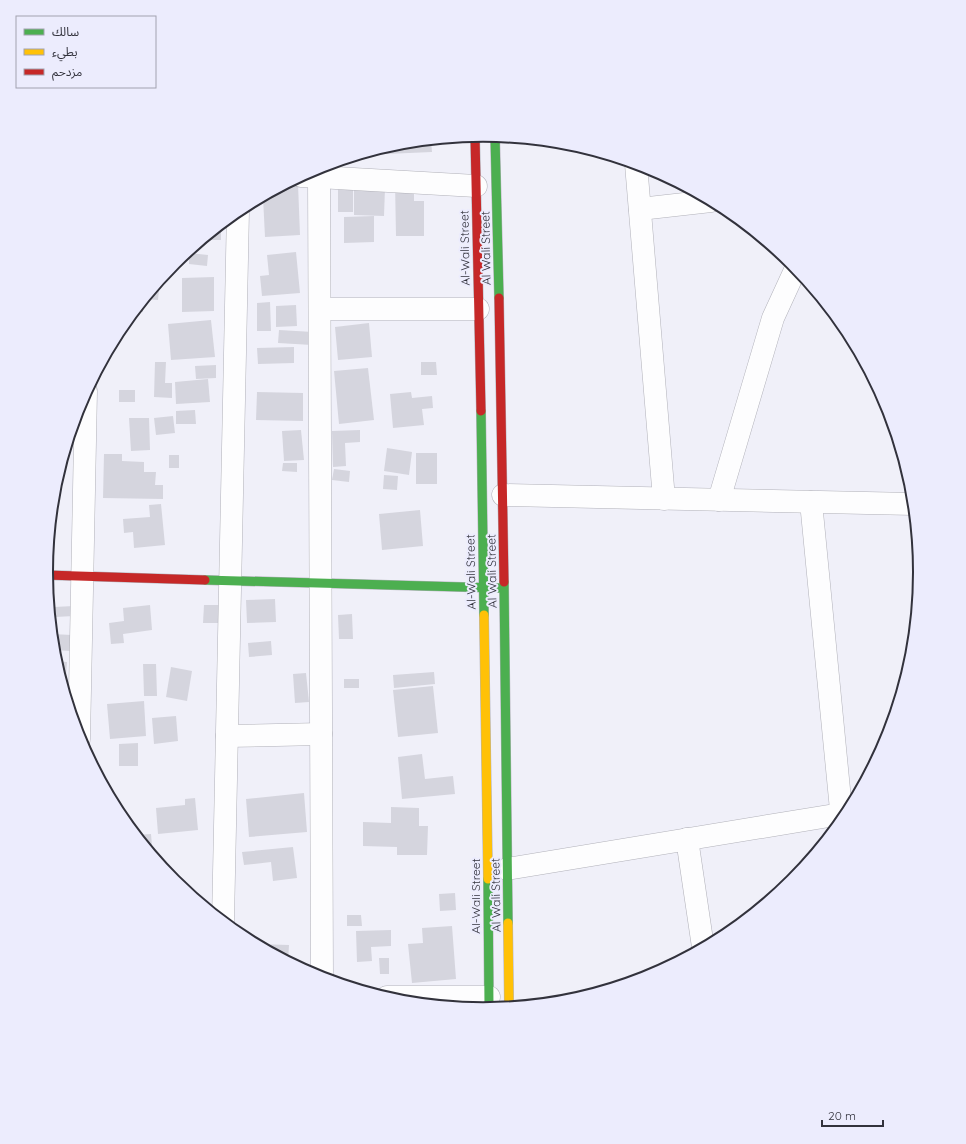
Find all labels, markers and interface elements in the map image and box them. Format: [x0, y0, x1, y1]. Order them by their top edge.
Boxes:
legend [16, 16, 156, 88]
text: سالك [52, 24, 79, 39]
text: بطيء [52, 44, 78, 62]
text: مزدحم [52, 64, 82, 81]
street label: Al-Wali Street [456, 210, 473, 286]
street label: Al Wali Street [477, 211, 494, 285]
street label: Al-Wali Street [462, 534, 479, 610]
street label: Al Wali Street [483, 534, 500, 608]
street label: Al-Wali Street [468, 858, 483, 934]
street label: Al Wali Street [487, 858, 504, 932]
scale bar [822, 1102, 883, 1128]
text: 20 m [828, 1108, 856, 1123]

